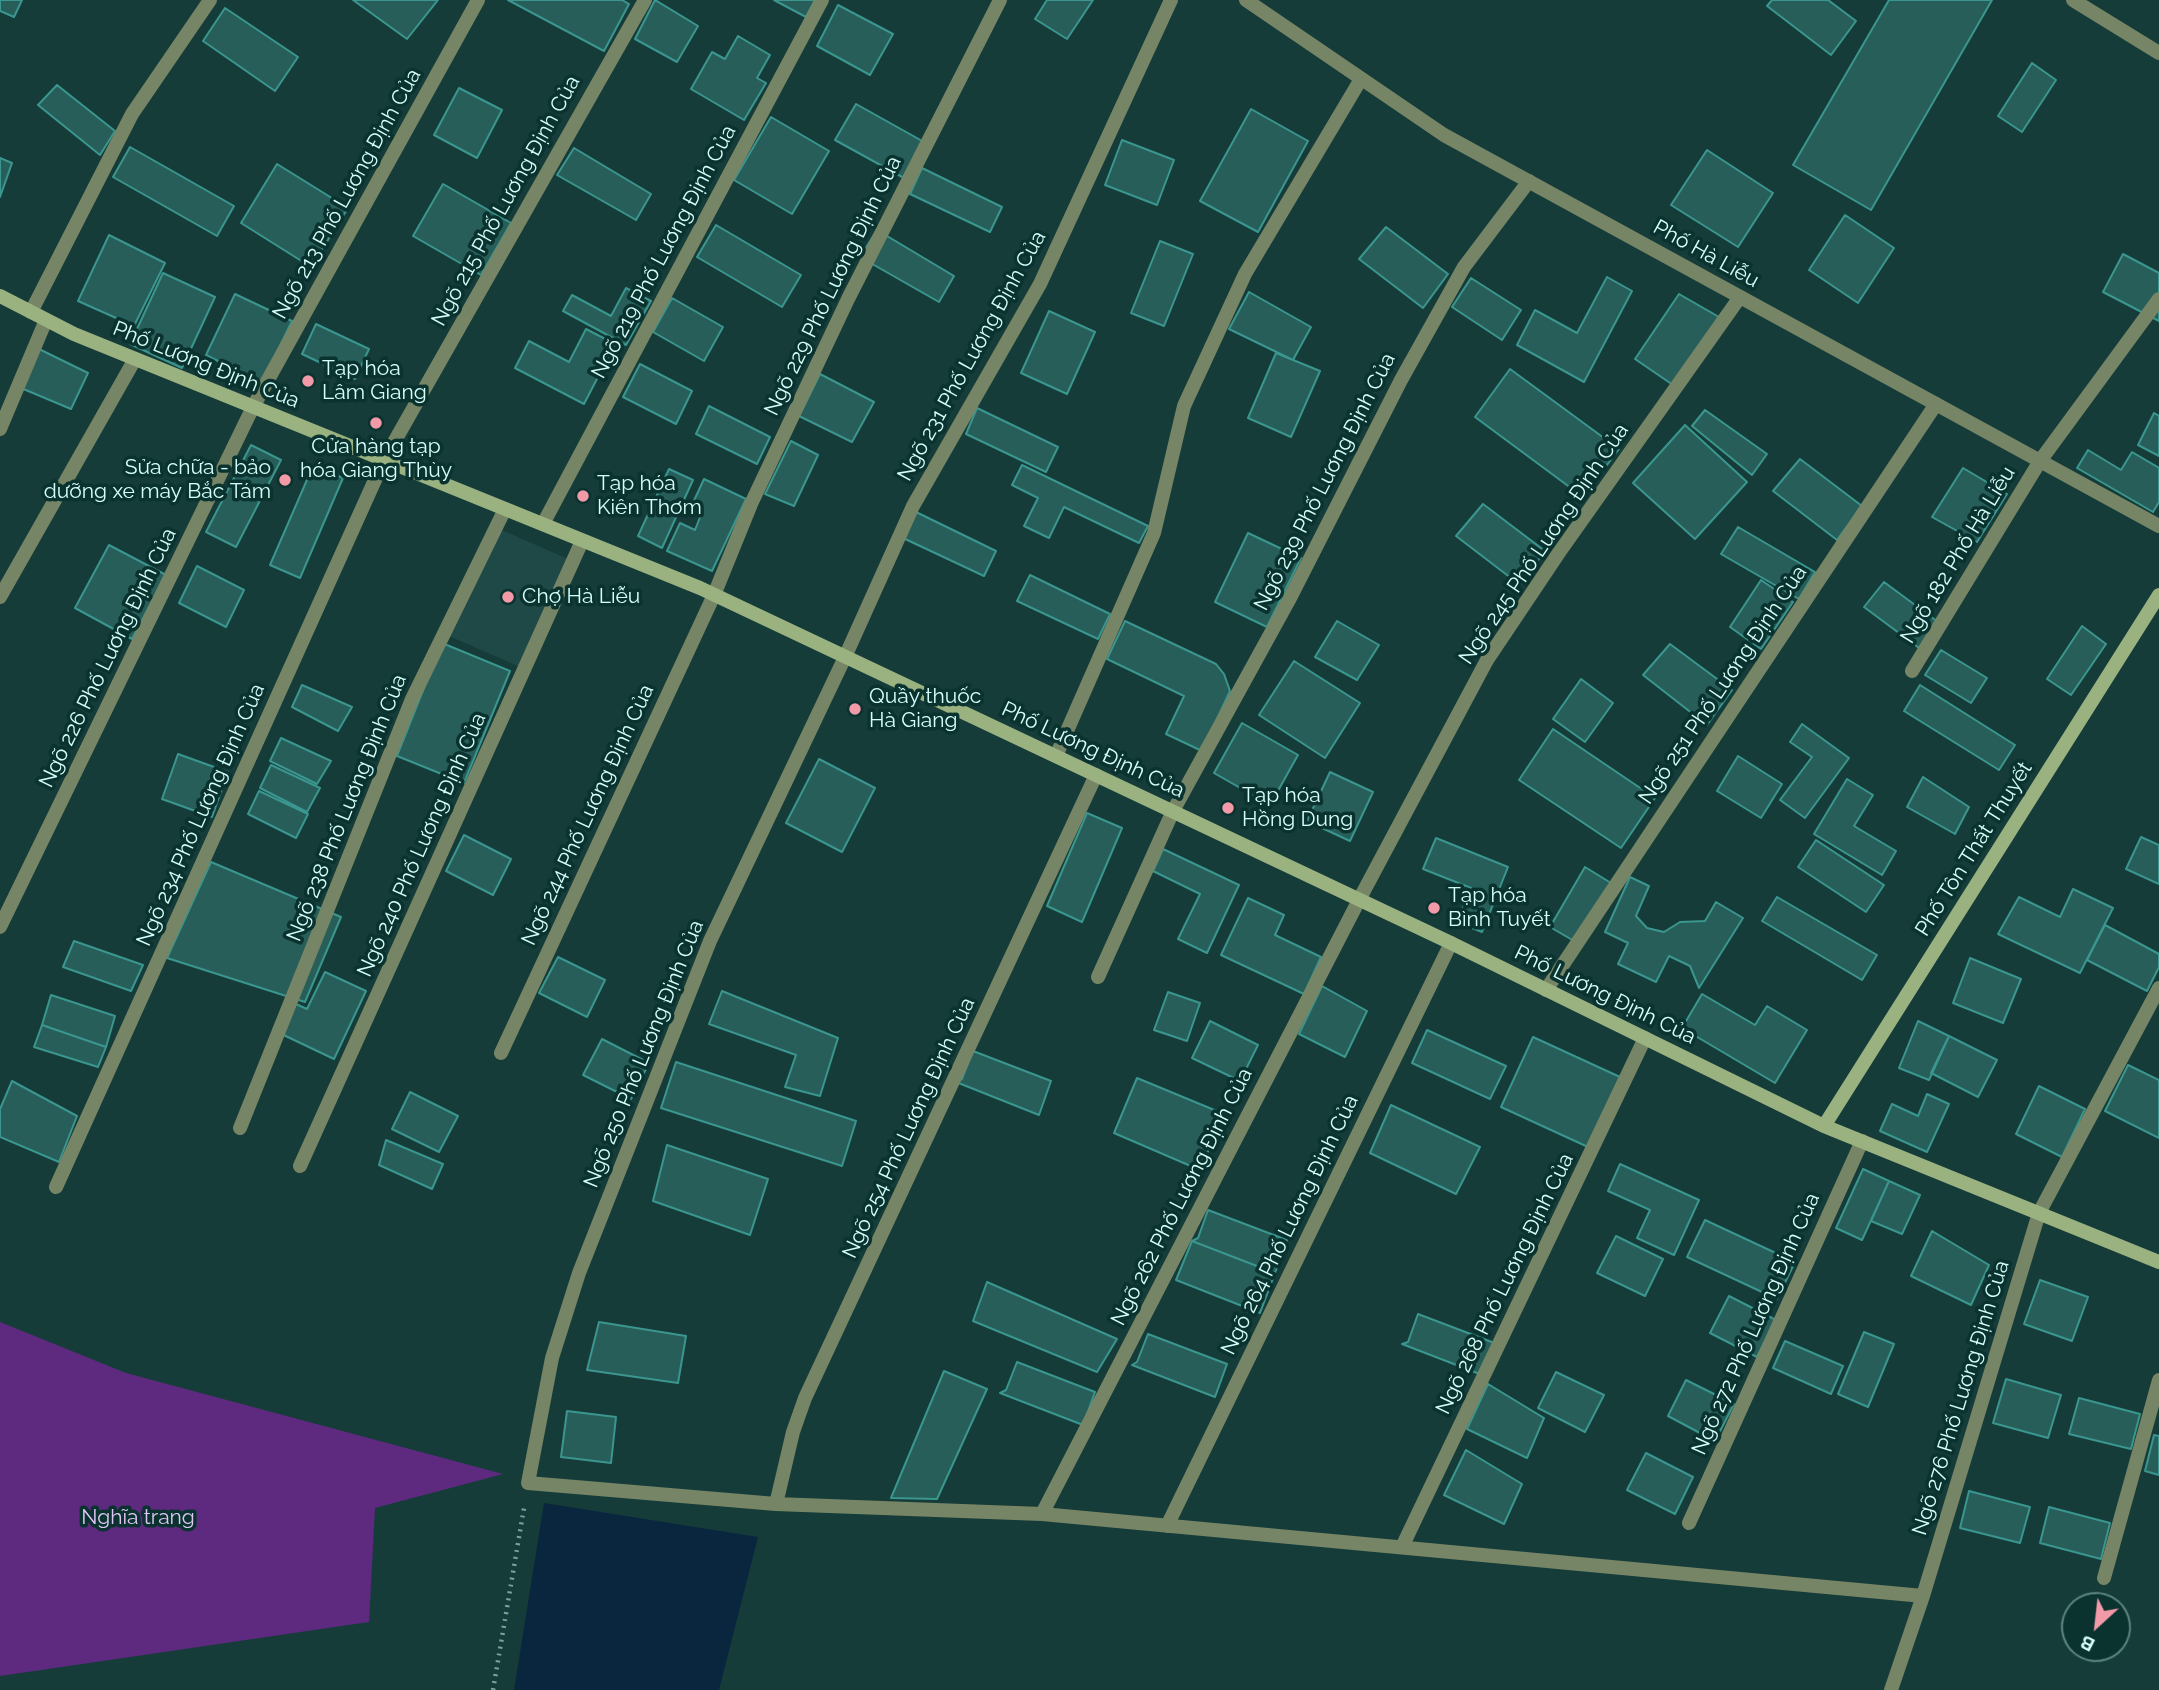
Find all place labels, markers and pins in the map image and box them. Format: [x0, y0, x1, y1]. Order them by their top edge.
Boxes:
place label: Tạp hóa Lâm Giang [322, 356, 427, 406]
marker: Tạp hóa Lâm Giang [300, 373, 316, 389]
marker: Cửa hàng tạp hóa Giang Thùy [368, 415, 384, 431]
place label: Cửa hàng tạp hóa Giang Thùy [300, 434, 452, 484]
place label: Sửa chữa - bảo dưỡng xe máy Bắc Tám [44, 455, 271, 505]
place label: Tạp hóa Kiên Thơm [597, 471, 702, 521]
marker: Sửa chữa - bảo dưỡng xe máy Bắc Tám [277, 472, 293, 488]
marker: Tạp hóa Kiên Thơm [575, 488, 591, 504]
place label: Chợ Hà Liễu [522, 584, 640, 610]
marker: Chợ Hà Liễu [500, 589, 516, 605]
place label: Quầy thuốc Hà Giang [869, 684, 981, 734]
marker: Quầy thuốc Hà Giang [847, 701, 863, 717]
place label: Tạp hóa Hồng Dung [1242, 783, 1353, 833]
marker: Tạp hóa Hồng Dung [1220, 800, 1236, 816]
place label: Tạp hóa Bình Tuyết [1448, 883, 1551, 933]
marker: Tạp hóa Bình Tuyết [1426, 900, 1442, 916]

